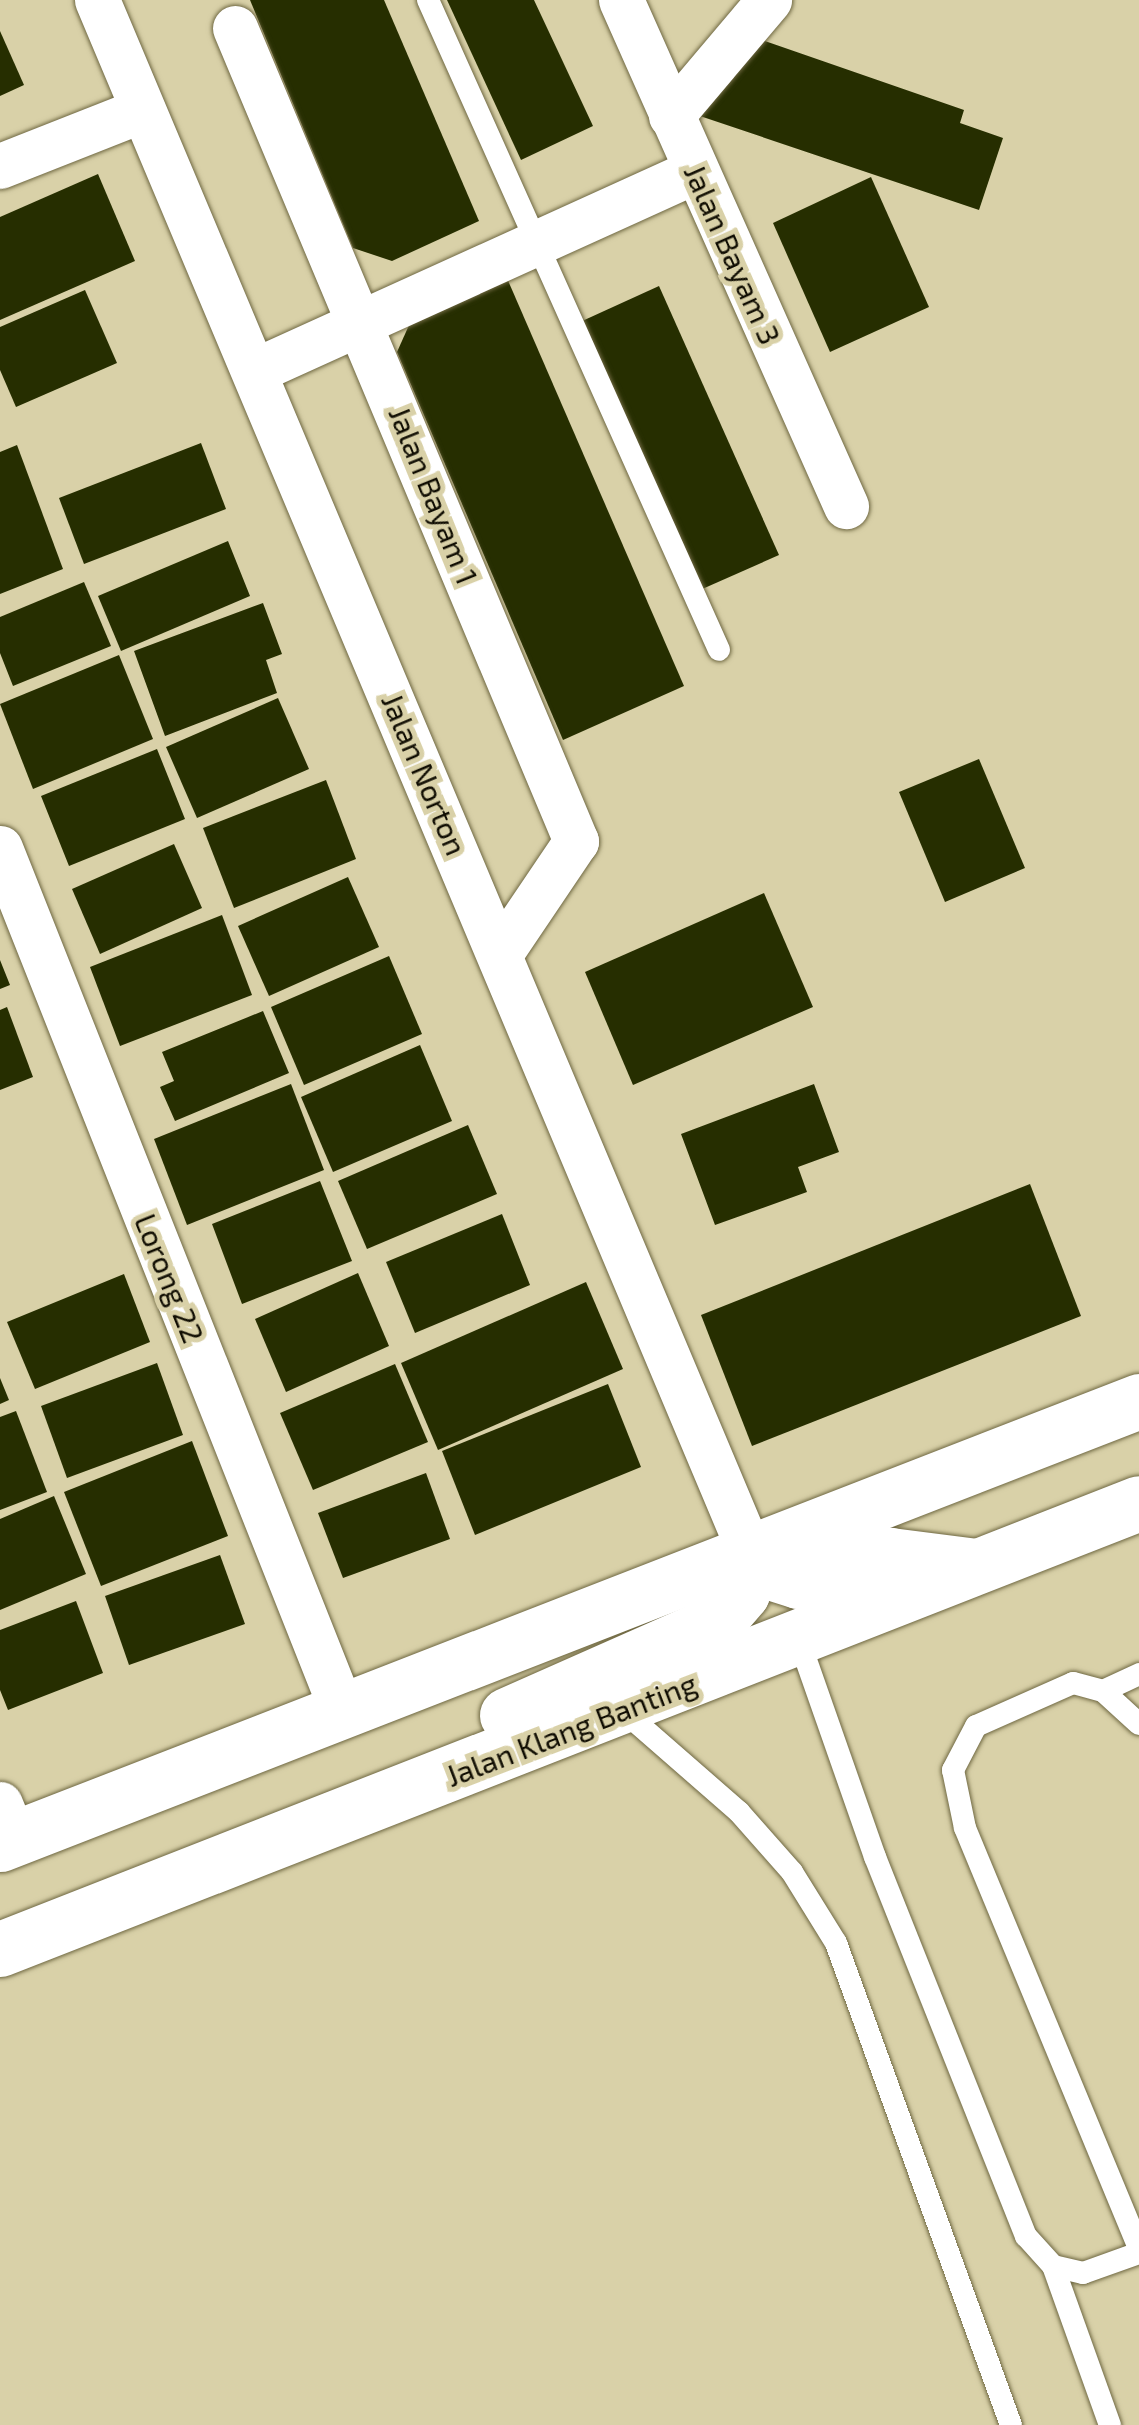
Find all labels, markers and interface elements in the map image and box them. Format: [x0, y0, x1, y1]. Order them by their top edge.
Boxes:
street label: Jalan Bayam 3 [677, 158, 789, 350]
street label: Jalan Bayam 1 [382, 401, 486, 589]
street label: Jalan Norton [375, 688, 475, 860]
street label: Lorong 22 [128, 1208, 212, 1348]
street label: Jalan Klang Banting [441, 1665, 701, 1793]

